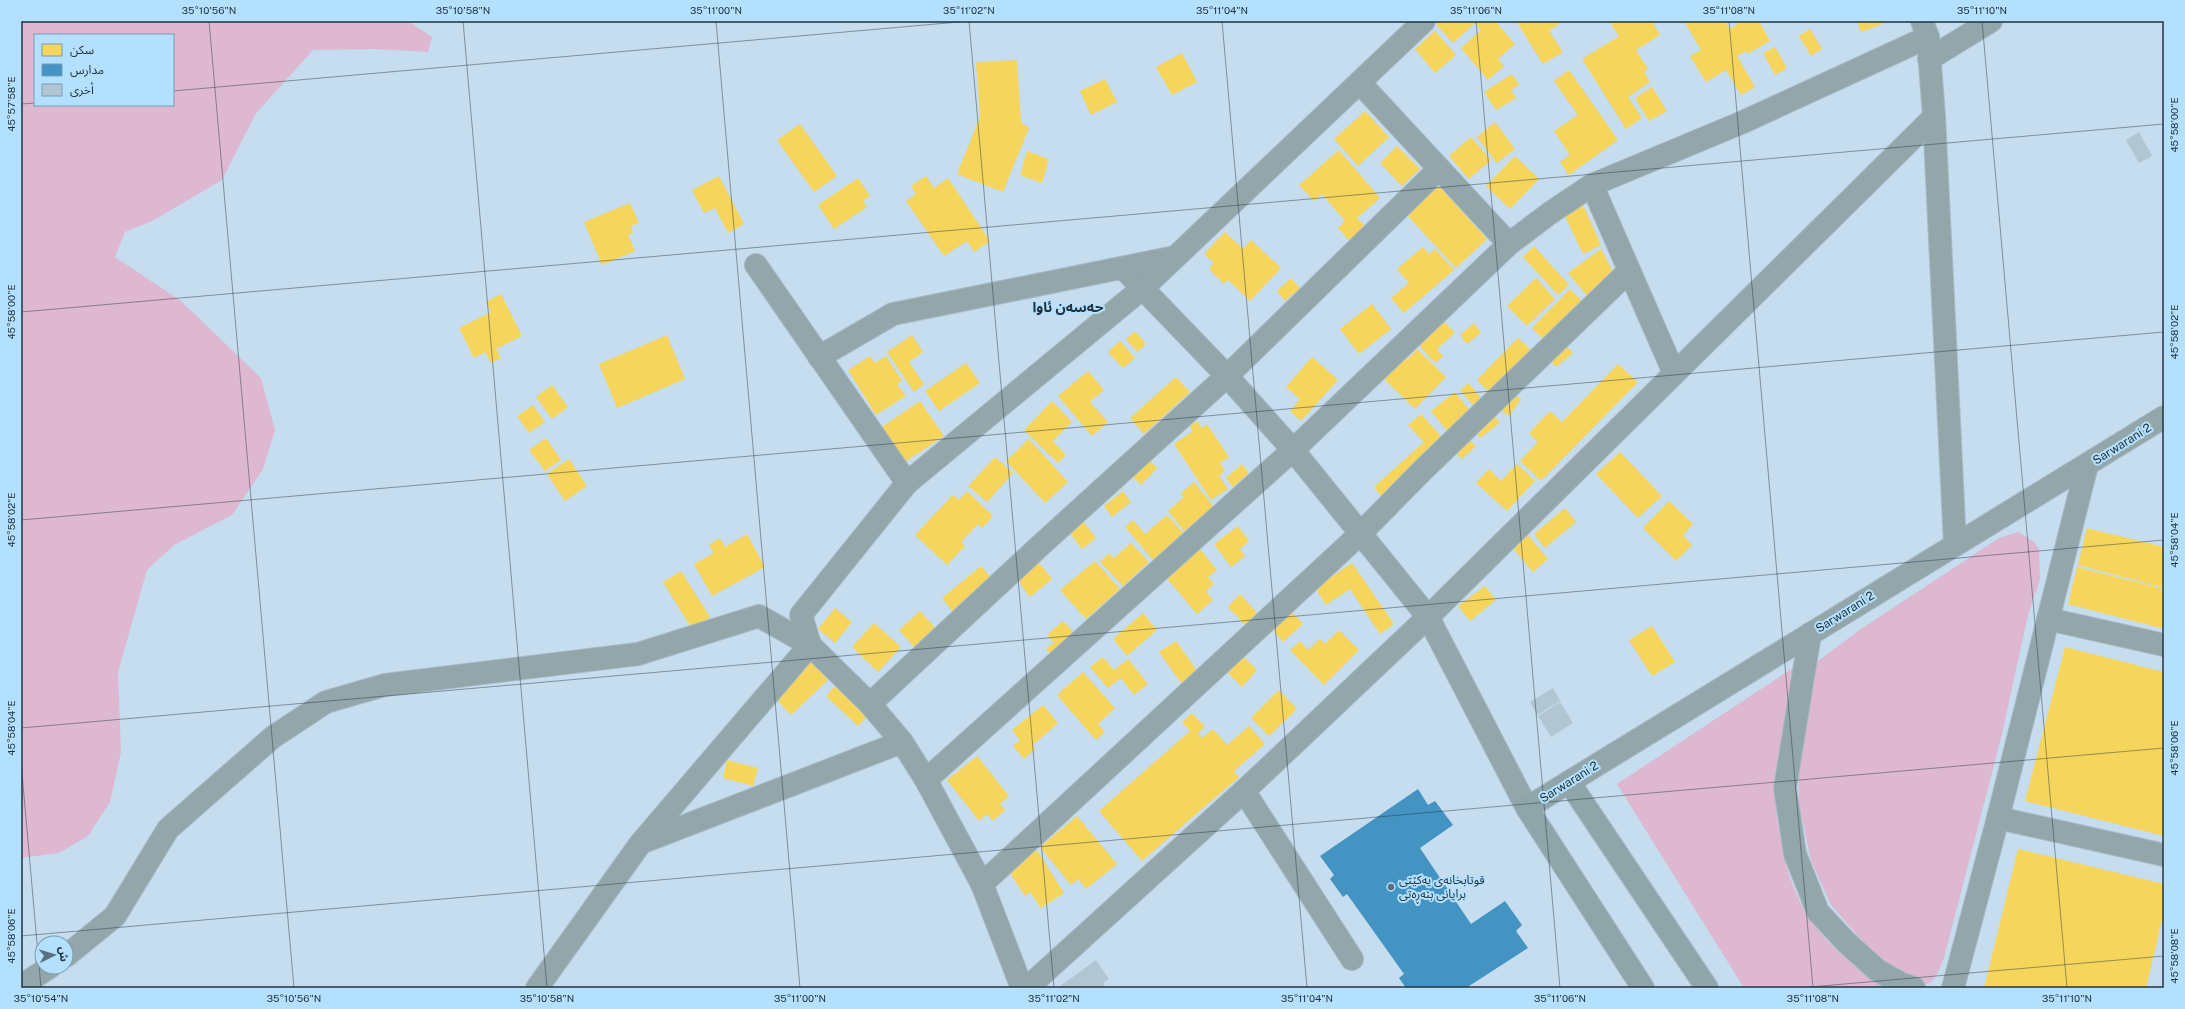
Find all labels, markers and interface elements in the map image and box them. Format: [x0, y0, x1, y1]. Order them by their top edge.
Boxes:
text: 35°10'56"N [182, 4, 236, 16]
text: 35°10'58"N [436, 4, 490, 16]
text: 35°11'00"N [690, 4, 742, 16]
text: 35°11'02"N [943, 4, 995, 16]
text: 35°11'04"N [1196, 4, 1248, 16]
text: 35°11'06"N [1450, 4, 1502, 16]
text: 35°11'08"N [1703, 4, 1755, 16]
text: 35°11'10"N [1957, 4, 2007, 16]
legend [34, 34, 174, 106]
text: سكن [70, 43, 94, 57]
text: مدارس [70, 63, 104, 77]
text: 45°57'58"E [5, 76, 17, 132]
text: أخرى [70, 82, 94, 97]
text: 45°58'00"E [2168, 97, 2180, 153]
text: 45°58'00"E [5, 284, 17, 340]
district label: حەسەن ئاوا [1033, 299, 1104, 315]
text: 45°58'02"E [2168, 304, 2180, 360]
street label: Sarwarani 2 [2090, 420, 2154, 468]
text: 45°58'02"E [5, 492, 17, 548]
text: 45°58'04"E [2168, 512, 2180, 568]
street label: Sarwarani 2 [1813, 588, 1877, 636]
text: 45°58'04"E [5, 700, 17, 756]
text: 45°58'06"E [2168, 720, 2180, 776]
street label: Sarwarani 2 [1537, 758, 1601, 806]
place label: قوتابخانەی یەکێتی برایانی بنەڕەتی [1399, 873, 1485, 905]
marker: قوتابخانەی یەکێتی برایانی بنەڕەتی [1386, 882, 1396, 892]
text: 45°58'06"E [5, 908, 17, 964]
text: 45°58'08"E [2168, 928, 2180, 984]
north arrow [34, 935, 74, 975]
text: ش [56, 946, 71, 962]
text: 35°10'54"N [14, 992, 68, 1004]
text: 35°10'56"N [267, 992, 321, 1004]
text: 35°10'58"N [520, 992, 574, 1004]
text: 35°11'00"N [774, 992, 826, 1004]
text: 35°11'02"N [1028, 992, 1080, 1004]
text: 35°11'04"N [1281, 992, 1333, 1004]
text: 35°11'06"N [1534, 992, 1586, 1004]
text: 35°11'08"N [1787, 992, 1839, 1004]
text: 35°11'10"N [2042, 992, 2092, 1004]

